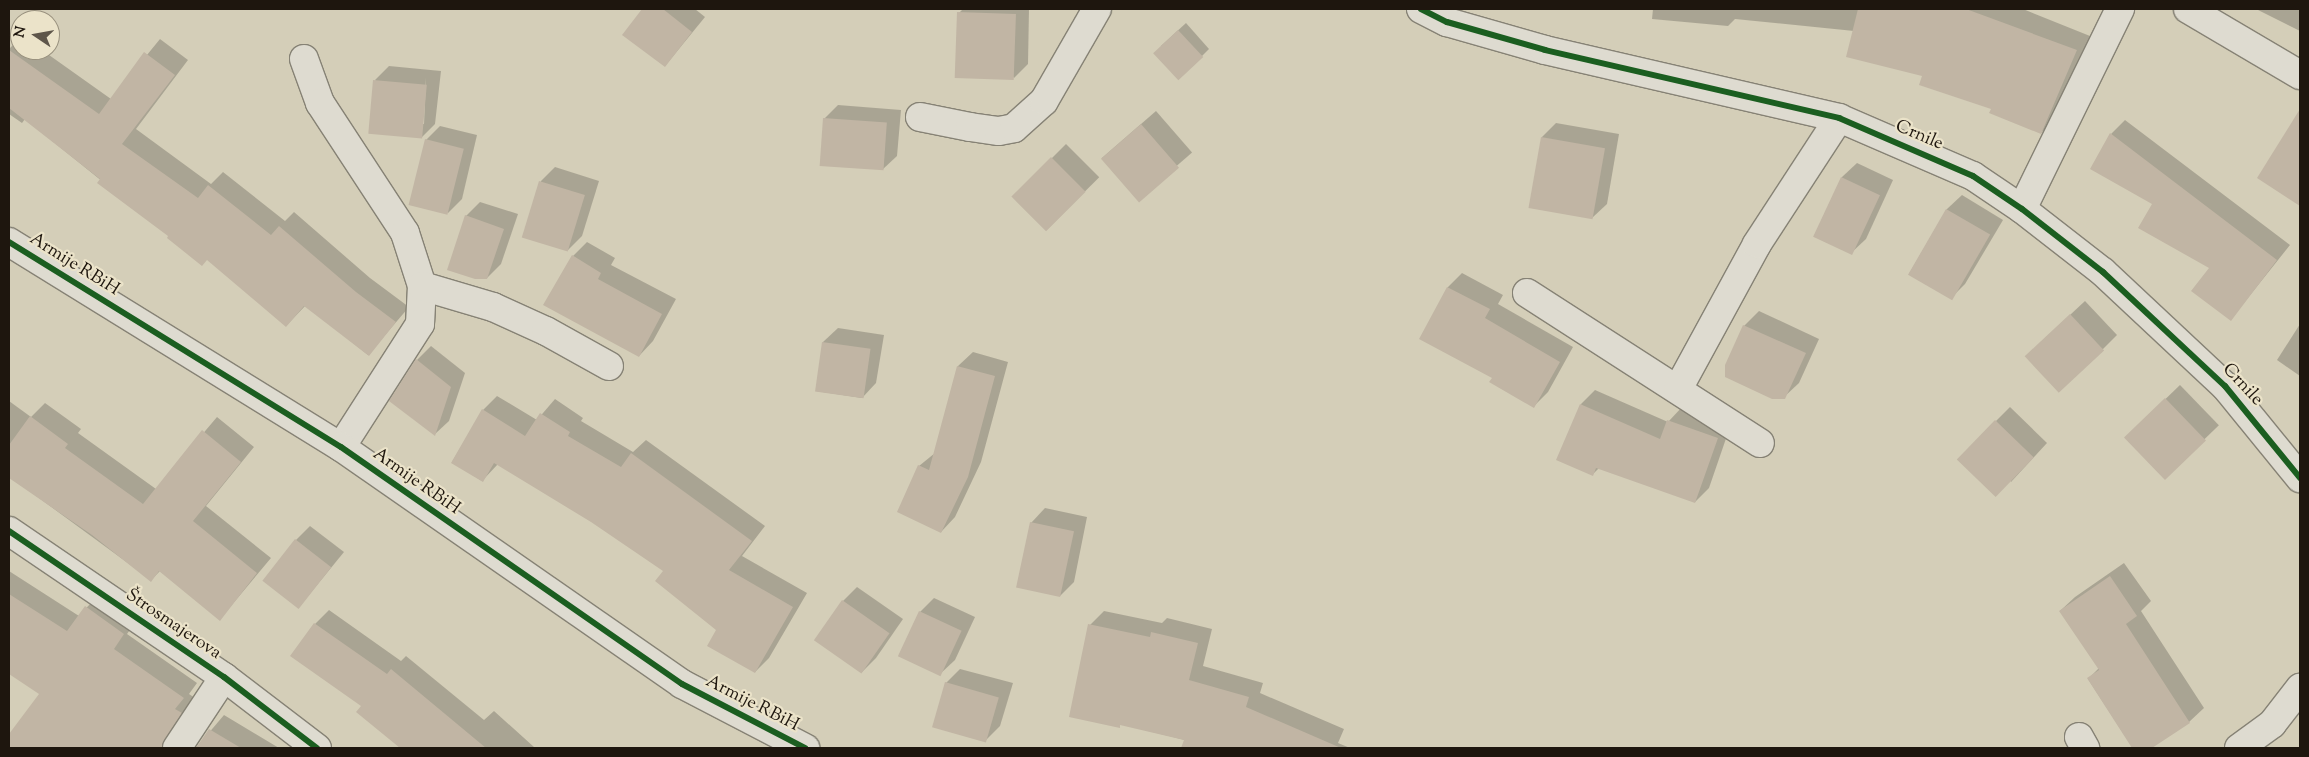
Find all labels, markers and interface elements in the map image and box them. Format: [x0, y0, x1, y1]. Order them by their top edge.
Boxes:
north arrow [10, 10, 60, 60]
text: N [10, 25, 32, 40]
street label: Crnile [1892, 116, 1946, 156]
street label: Armije RBiH [25, 229, 123, 301]
street label: Crnile [2217, 359, 2267, 411]
street label: Armije RBiH [368, 444, 464, 520]
street label: Štrosmajerova [121, 585, 225, 665]
street label: Armije RBiH [702, 671, 802, 737]

